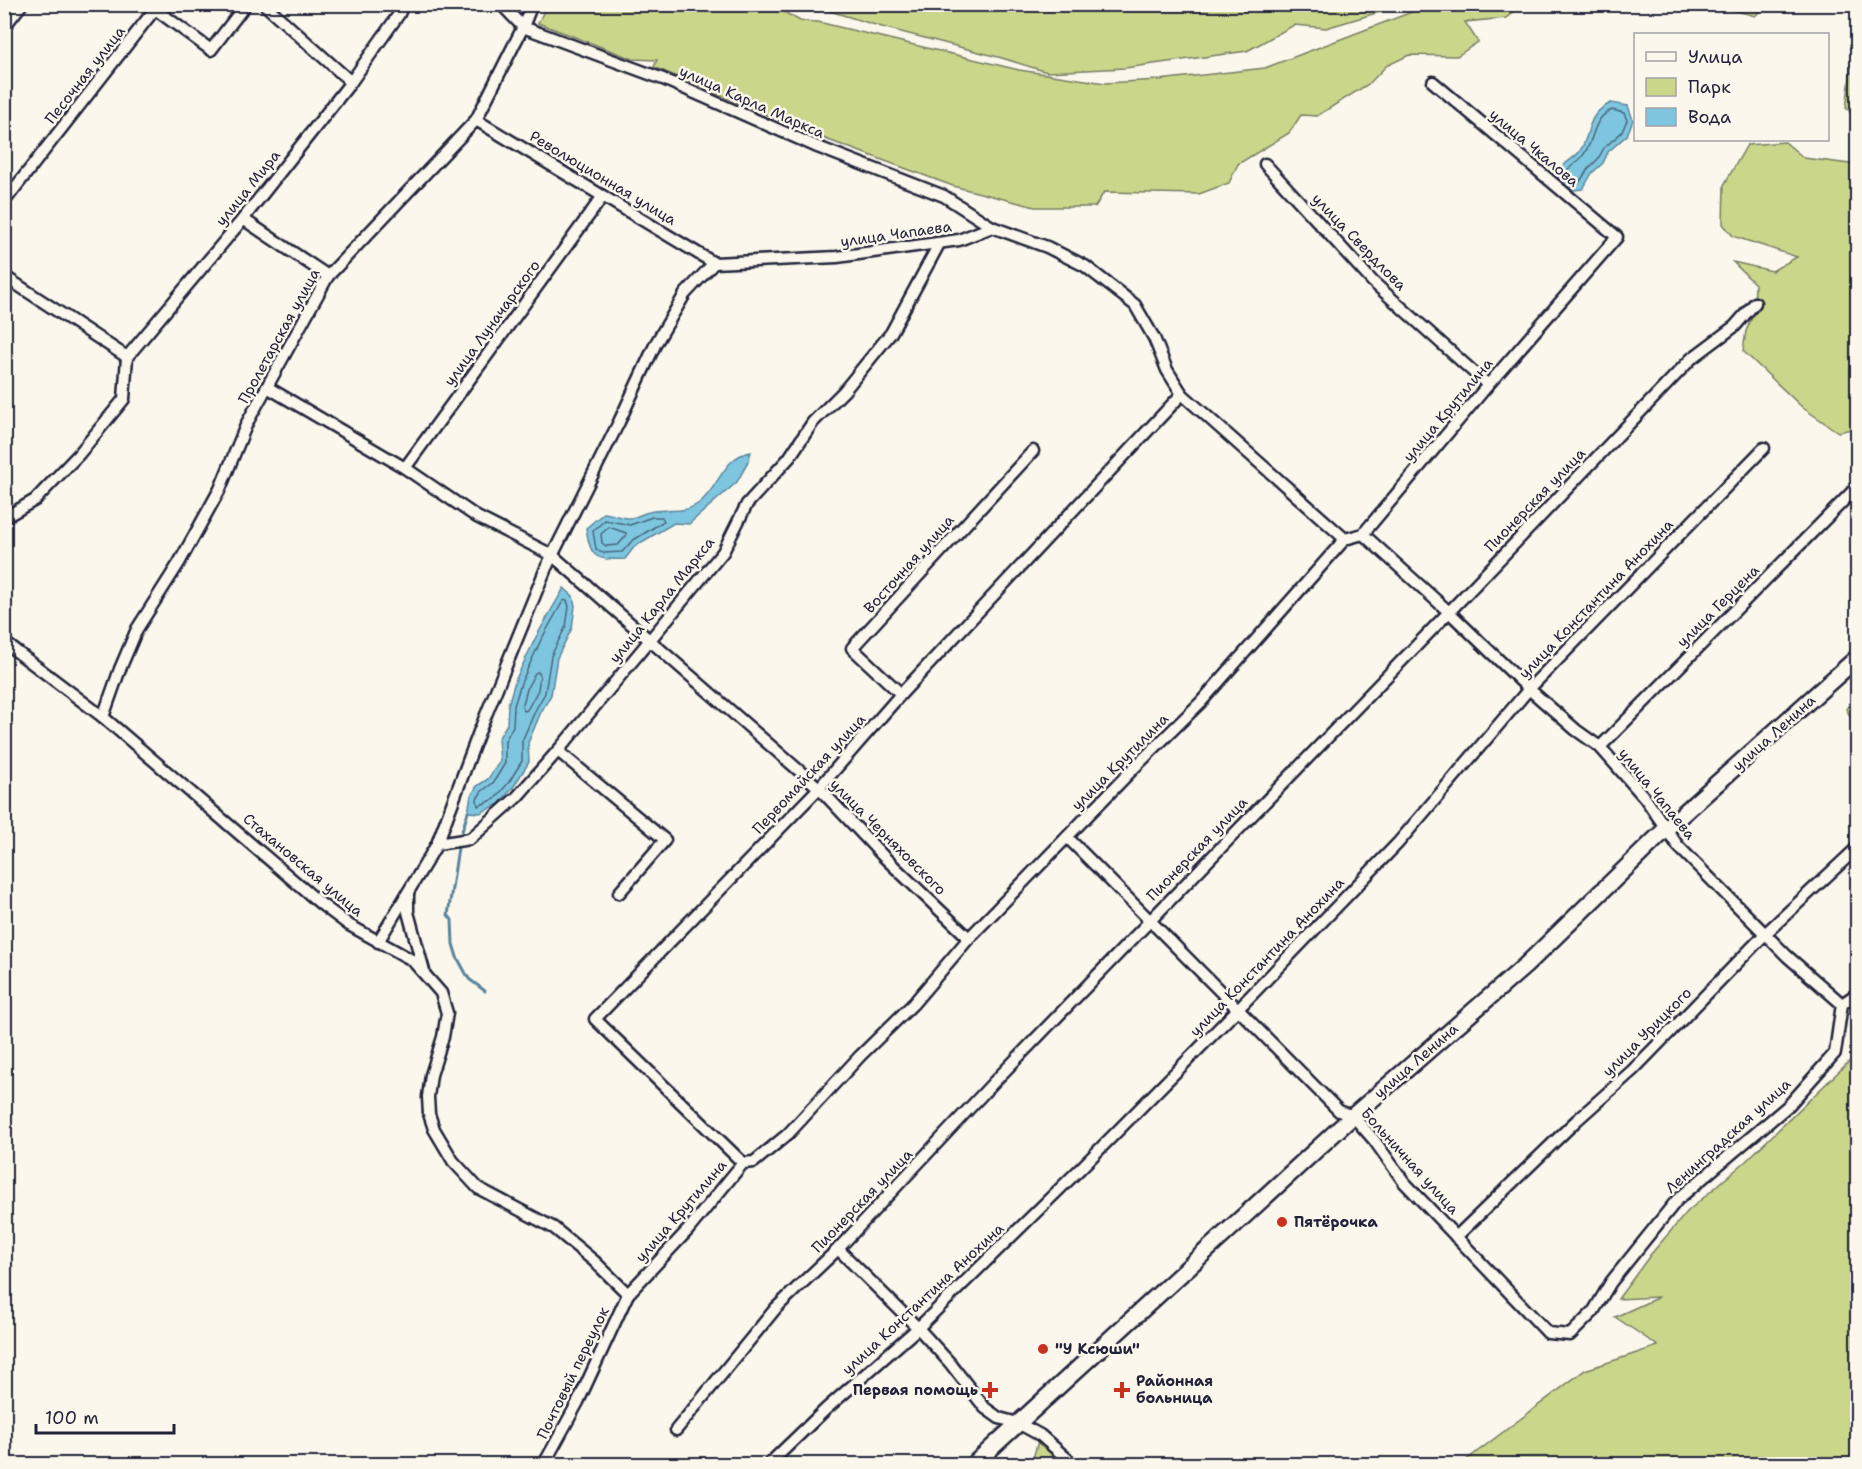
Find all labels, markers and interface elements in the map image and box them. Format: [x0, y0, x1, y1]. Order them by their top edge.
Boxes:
street label: Песочная улица [40, 21, 130, 128]
legend [1634, 33, 1829, 141]
text: Улица [1688, 45, 1742, 69]
street label: улица Карла Маркса [676, 61, 828, 143]
text: Парк [1688, 75, 1731, 99]
street label: улица Чкалова [1485, 105, 1584, 192]
text: Вода [1688, 105, 1731, 129]
street label: Революционная улица [526, 126, 681, 230]
street label: улица Мира [211, 145, 285, 230]
street label: улица Свердлова [1307, 189, 1411, 295]
street label: улица Чапаева [839, 216, 954, 252]
street label: улица Луначарского [439, 256, 545, 390]
street label: Пролетарская улица [234, 264, 325, 407]
street label: улица Крутилина [1399, 353, 1498, 466]
street label: Пионерская улица [1480, 443, 1590, 556]
street label: Восточная улица [859, 510, 959, 617]
street label: улица Константина Анохина [1514, 514, 1678, 683]
street label: улица Карла Маркса [605, 532, 720, 667]
street label: улица Герцена [1672, 560, 1764, 652]
street label: улица Ленина [1728, 690, 1820, 776]
street label: Первомайская улица [748, 709, 870, 838]
street label: улица Крутилина [1067, 709, 1173, 815]
street label: улица Чапаева [1614, 744, 1700, 844]
street label: улица Черняховского [825, 774, 951, 900]
street label: Пионерская улица [1142, 792, 1252, 905]
street label: Стахановская улица [239, 809, 368, 922]
street label: улица Константина Анохина [1185, 872, 1349, 1041]
street label: улица Урицкого [1598, 983, 1696, 1081]
street label: улица Ленина [1370, 1018, 1463, 1103]
street label: Ленинградская улица [1661, 1074, 1796, 1198]
street label: Больничная улица [1357, 1103, 1464, 1219]
street label: Пионерская улица [807, 1144, 917, 1257]
street label: улица Крутилина [631, 1155, 731, 1266]
place label: Пятёрочка [1294, 1212, 1378, 1232]
marker: Пятёрочка [1275, 1215, 1289, 1229]
street label: улица Константина Анохина [838, 1218, 1009, 1379]
street label: Почтовый переулок [532, 1304, 614, 1442]
place label: "У Ксюши" [1055, 1339, 1140, 1359]
marker: "У Ксюши" [1036, 1342, 1050, 1356]
place label: Районная больница [1136, 1371, 1213, 1408]
place label: Первая помощь [853, 1380, 978, 1400]
marker: Районная больница [1113, 1381, 1131, 1399]
marker: Первая помощь [983, 1383, 997, 1397]
scale bar [36, 1397, 174, 1435]
text: 100 m [45, 1406, 99, 1430]

